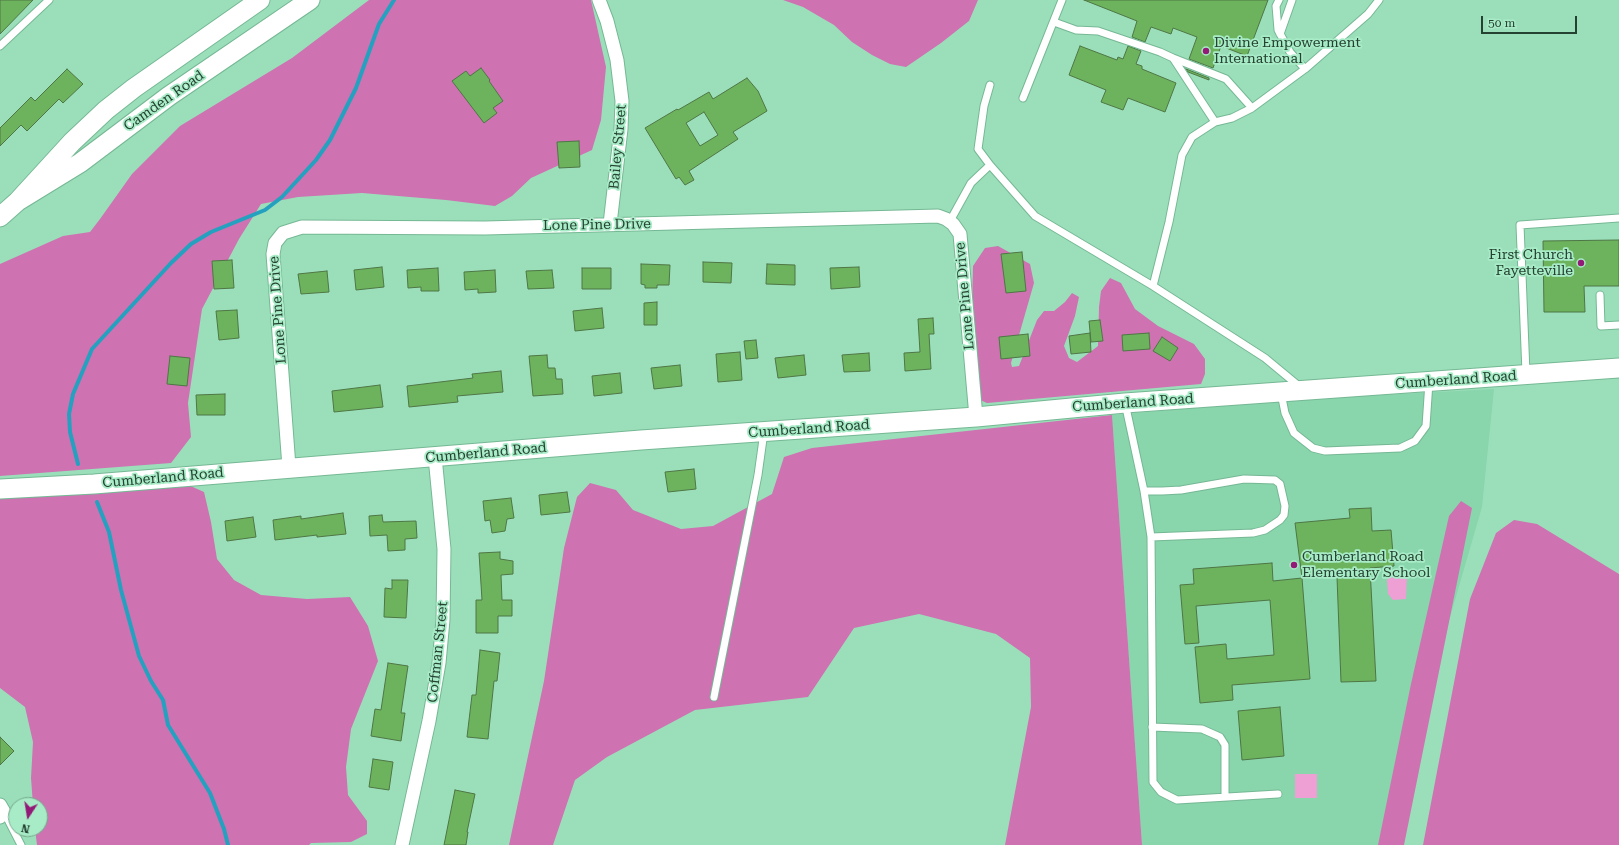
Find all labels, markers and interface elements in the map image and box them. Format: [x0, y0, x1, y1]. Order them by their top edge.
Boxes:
scale bar [1483, 8, 1579, 34]
text: 50 m [1488, 16, 1515, 30]
place label: Divine Empowerment International [1214, 35, 1361, 68]
marker: Divine Empowerment International [1201, 46, 1211, 56]
street label: Camden Road [121, 67, 207, 135]
street label: Bailey Street [606, 104, 630, 190]
street label: Lone Pine Drive [543, 216, 651, 234]
street label: Lone Pine Drive [952, 242, 978, 350]
place label: First Church Fayetteville [1489, 247, 1573, 280]
street label: Lone Pine Drive [266, 256, 290, 364]
marker: First Church Fayetteville [1576, 258, 1586, 268]
street label: Cumberland Road [1395, 367, 1517, 393]
street label: Cumberland Road [1072, 390, 1194, 416]
street label: Cumberland Road [748, 416, 870, 442]
street label: Cumberland Road [425, 439, 547, 467]
street label: Cumberland Road [102, 464, 224, 492]
place label: Cumberland Road Elementary School [1302, 549, 1430, 582]
marker: Cumberland Road Elementary School [1289, 560, 1299, 570]
street label: Coffman Street [424, 601, 452, 703]
north arrow [8, 797, 48, 837]
text: N [20, 821, 31, 835]

